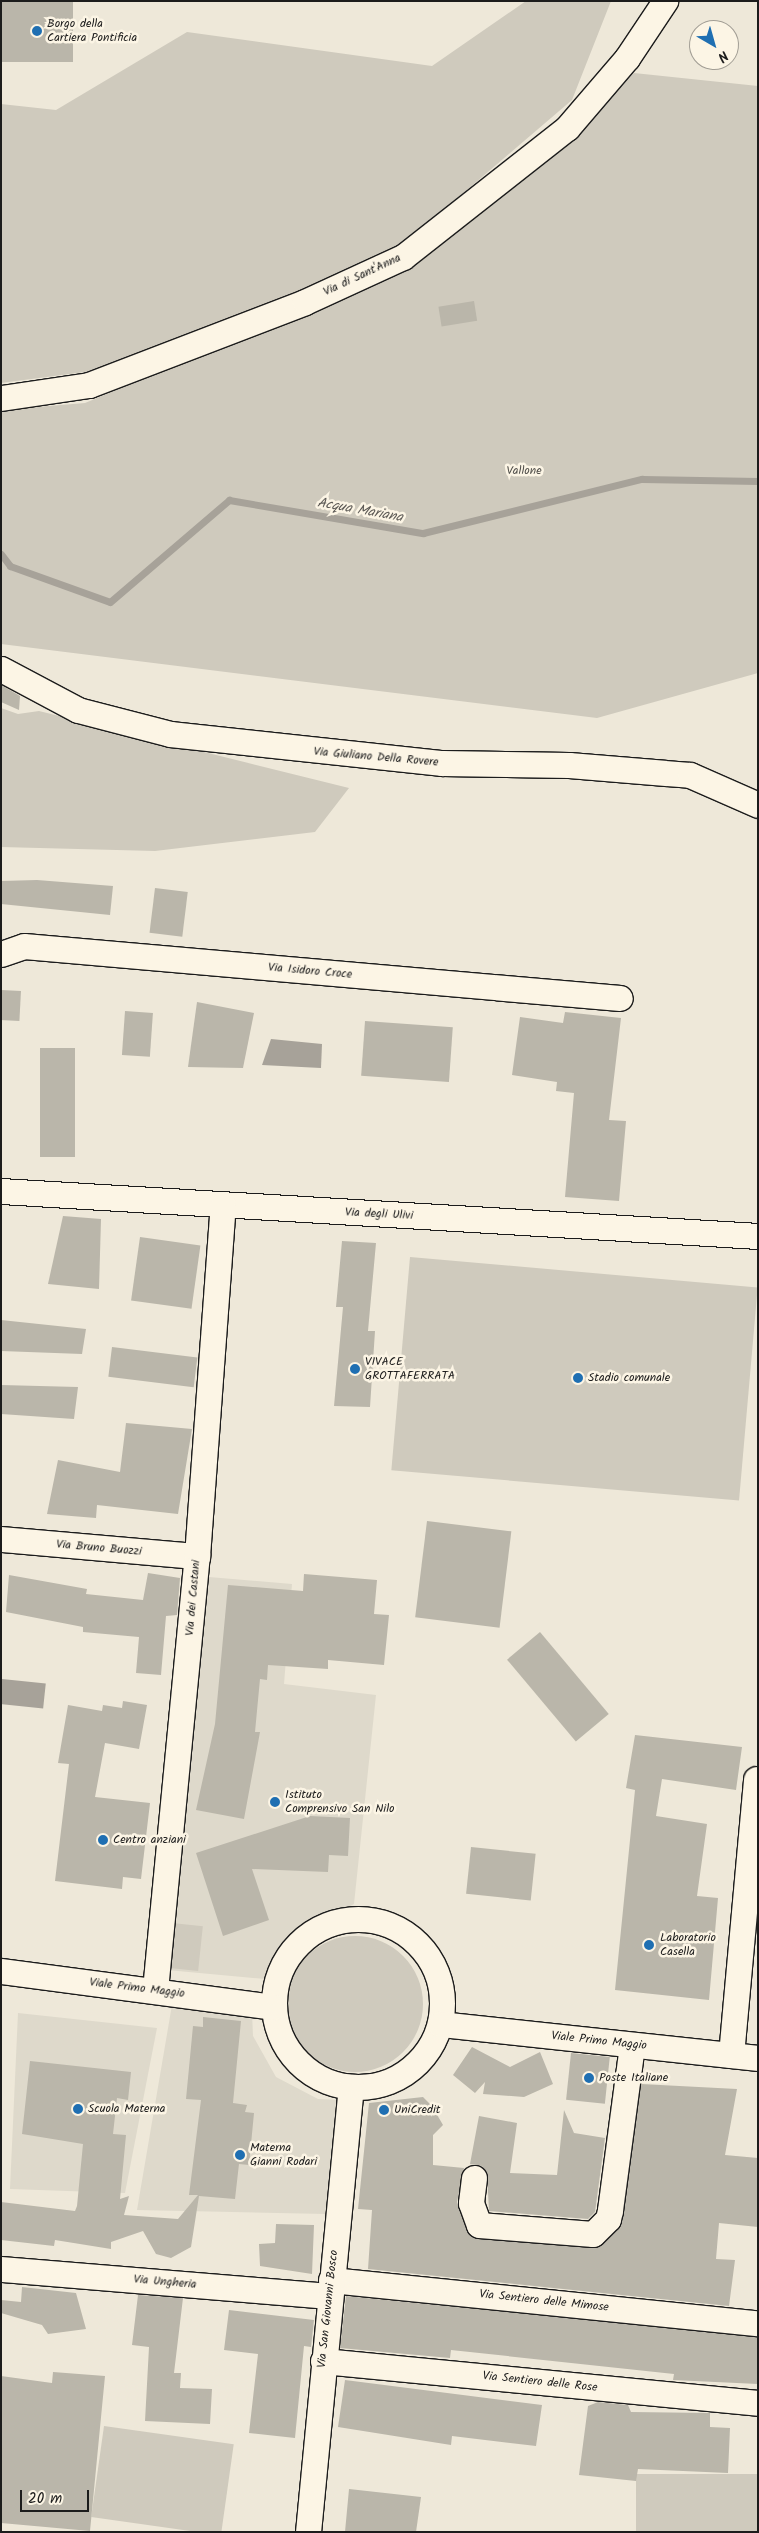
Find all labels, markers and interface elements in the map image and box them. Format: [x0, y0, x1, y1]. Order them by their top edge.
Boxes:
place label: Borgo della Cartiera Pontificia [47, 17, 137, 45]
north arrow [689, 20, 739, 70]
marker: Borgo della Cartiera Pontificia [31, 25, 43, 37]
text: N [712, 45, 733, 67]
street label: Via di Sant'Anna [321, 251, 403, 299]
park label: Vallone [506, 464, 542, 478]
water label: Acqua Mariana [316, 494, 404, 526]
street label: Via Giuliano Della Rovere [313, 744, 439, 770]
street label: Via Isidoro Croce [267, 960, 353, 982]
street label: Via degli Ulivi [345, 1205, 413, 1223]
place label: VIVACE GROTTAFERRATA [365, 1355, 455, 1383]
marker: VIVACE GROTTAFERRATA [349, 1363, 361, 1375]
place label: Stadio comunale [588, 1371, 670, 1385]
marker: Stadio comunale [572, 1372, 584, 1384]
street label: Via Bruno Buozzi [56, 1537, 142, 1559]
street label: Via dei Castani [183, 1559, 203, 1637]
place label: Istituto Comprensivo San Nilo [285, 1788, 395, 1816]
marker: Istituto Comprensivo San Nilo [269, 1796, 281, 1808]
place label: Centro anziani [113, 1833, 186, 1847]
marker: Centro anziani [97, 1834, 109, 1846]
place label: Laboratorio Casella [660, 1931, 716, 1959]
marker: Laboratorio Casella [642, 1938, 656, 1952]
street label: Viale Primo Maggio [89, 1975, 185, 2001]
street label: Viale Primo Maggio [551, 2029, 647, 2053]
place label: Poste Italiane [599, 2071, 668, 2085]
marker: Poste Italiane [583, 2072, 595, 2084]
place label: Scuola Materna [88, 2102, 165, 2116]
marker: Scuola Materna [72, 2103, 84, 2115]
place label: UniCredit [394, 2103, 440, 2117]
marker: UniCredit [378, 2104, 390, 2116]
place label: Materna Gianni Rodari [250, 2141, 317, 2169]
marker: Materna Gianni Rodari [234, 2149, 246, 2161]
street label: Via San Giovanni Bosco [315, 2249, 341, 2369]
street label: Via Ungheria [133, 2272, 197, 2292]
street label: Via Sentiero delle Mimose [478, 2287, 610, 2315]
street label: Via Sentiero delle Rose [482, 2369, 598, 2395]
scale bar [22, 2480, 91, 2512]
text: 20 m [28, 2487, 62, 2511]

